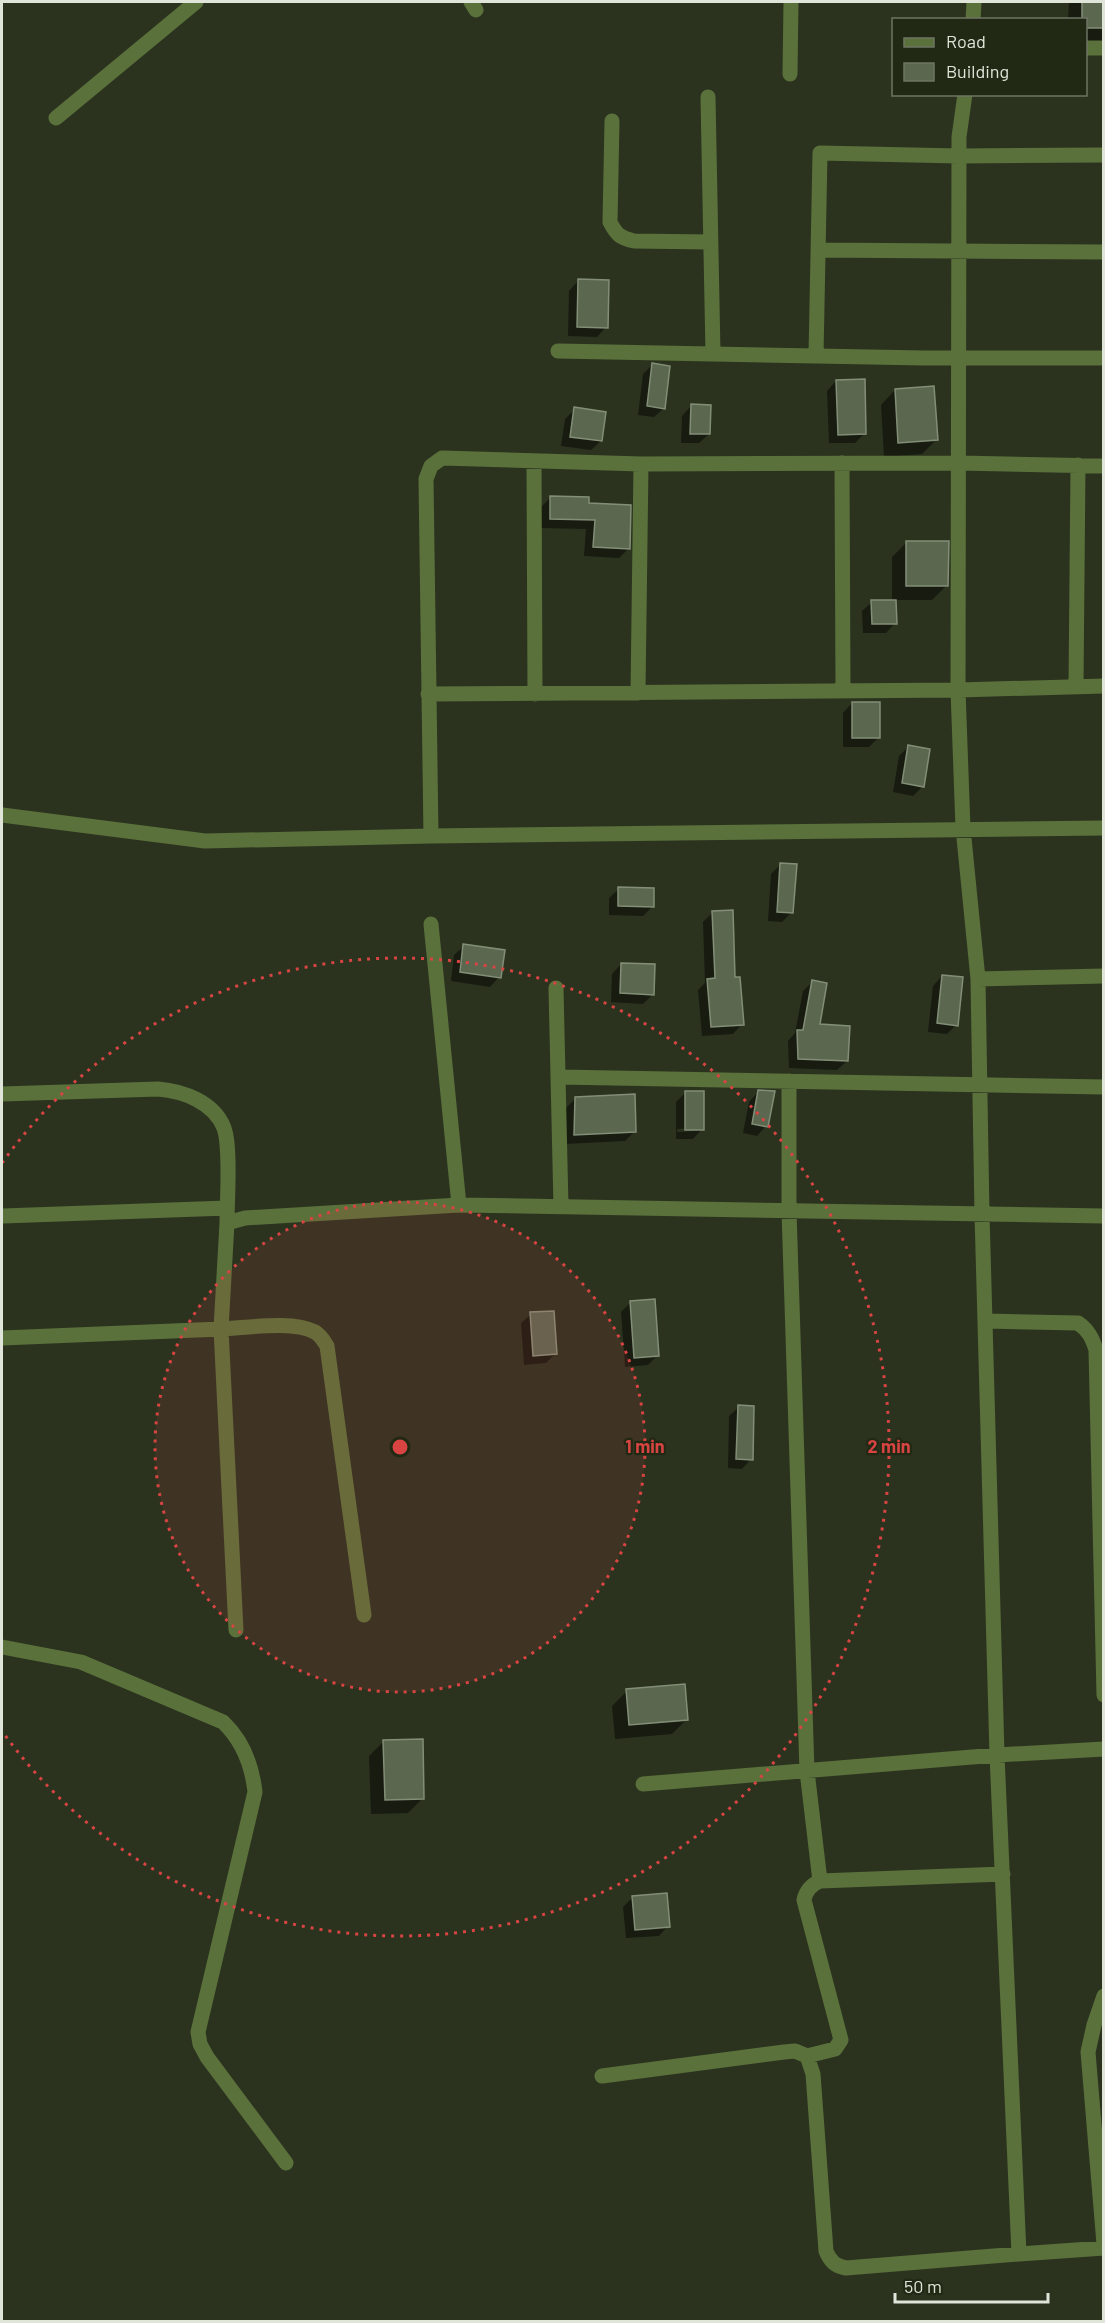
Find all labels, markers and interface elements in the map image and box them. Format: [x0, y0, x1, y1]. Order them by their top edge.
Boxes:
legend [892, 18, 1087, 96]
text: Road [946, 30, 986, 52]
text: Building [946, 60, 1009, 82]
text: 1 min [625, 1435, 665, 1457]
text: 2 min [867, 1435, 911, 1457]
centre of rings [390, 1437, 410, 1457]
scale bar [895, 2266, 1048, 2304]
text: 50 m [904, 2275, 942, 2297]

